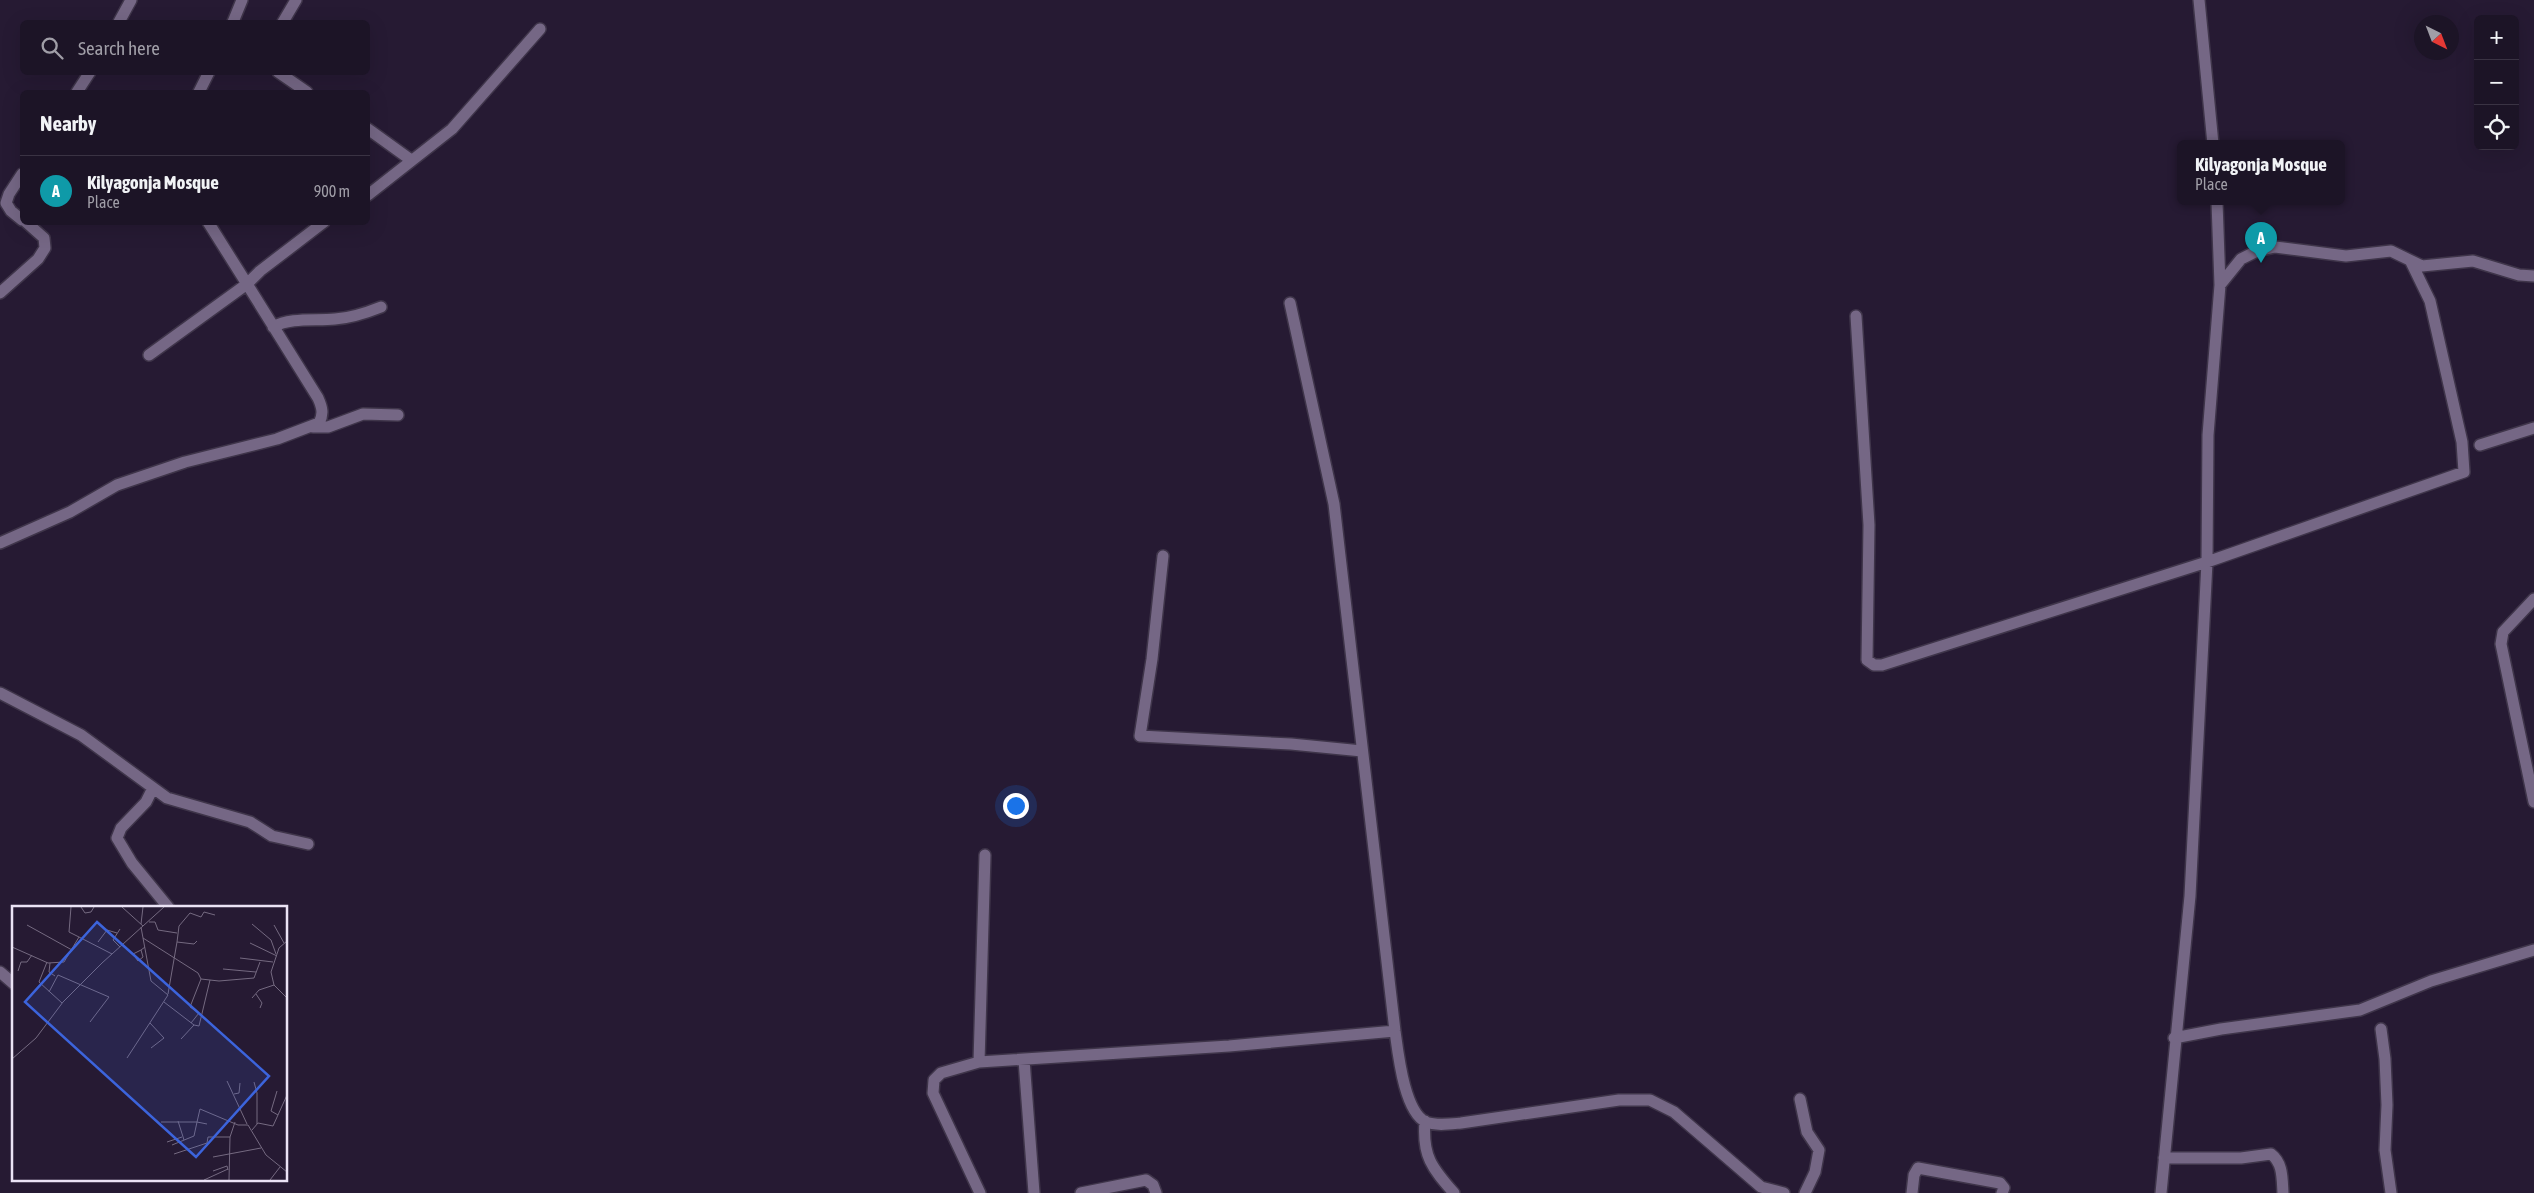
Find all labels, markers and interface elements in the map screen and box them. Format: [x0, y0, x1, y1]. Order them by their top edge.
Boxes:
north arrow [2414, 15, 2459, 60]
map controls [2474, 15, 2519, 150]
button: + [2474, 15, 2519, 60]
search box [20, 20, 370, 75]
icon: search [38, 34, 66, 62]
text: Search here [78, 37, 160, 59]
button: − [2474, 60, 2519, 105]
button: locate [2474, 105, 2519, 150]
text: Nearby [40, 111, 96, 135]
popup [2177, 140, 2345, 205]
text: Kilyagonja Mosque [2195, 153, 2327, 175]
text: Kilyagonja Mosque [87, 171, 219, 193]
text: Place [2195, 175, 2228, 193]
text: A [52, 182, 60, 200]
text: 900 m [314, 182, 350, 200]
text: Place [87, 193, 120, 211]
pin: A [2245, 222, 2277, 263]
your location [1003, 793, 1029, 819]
inset map [12, 906, 288, 1180]

